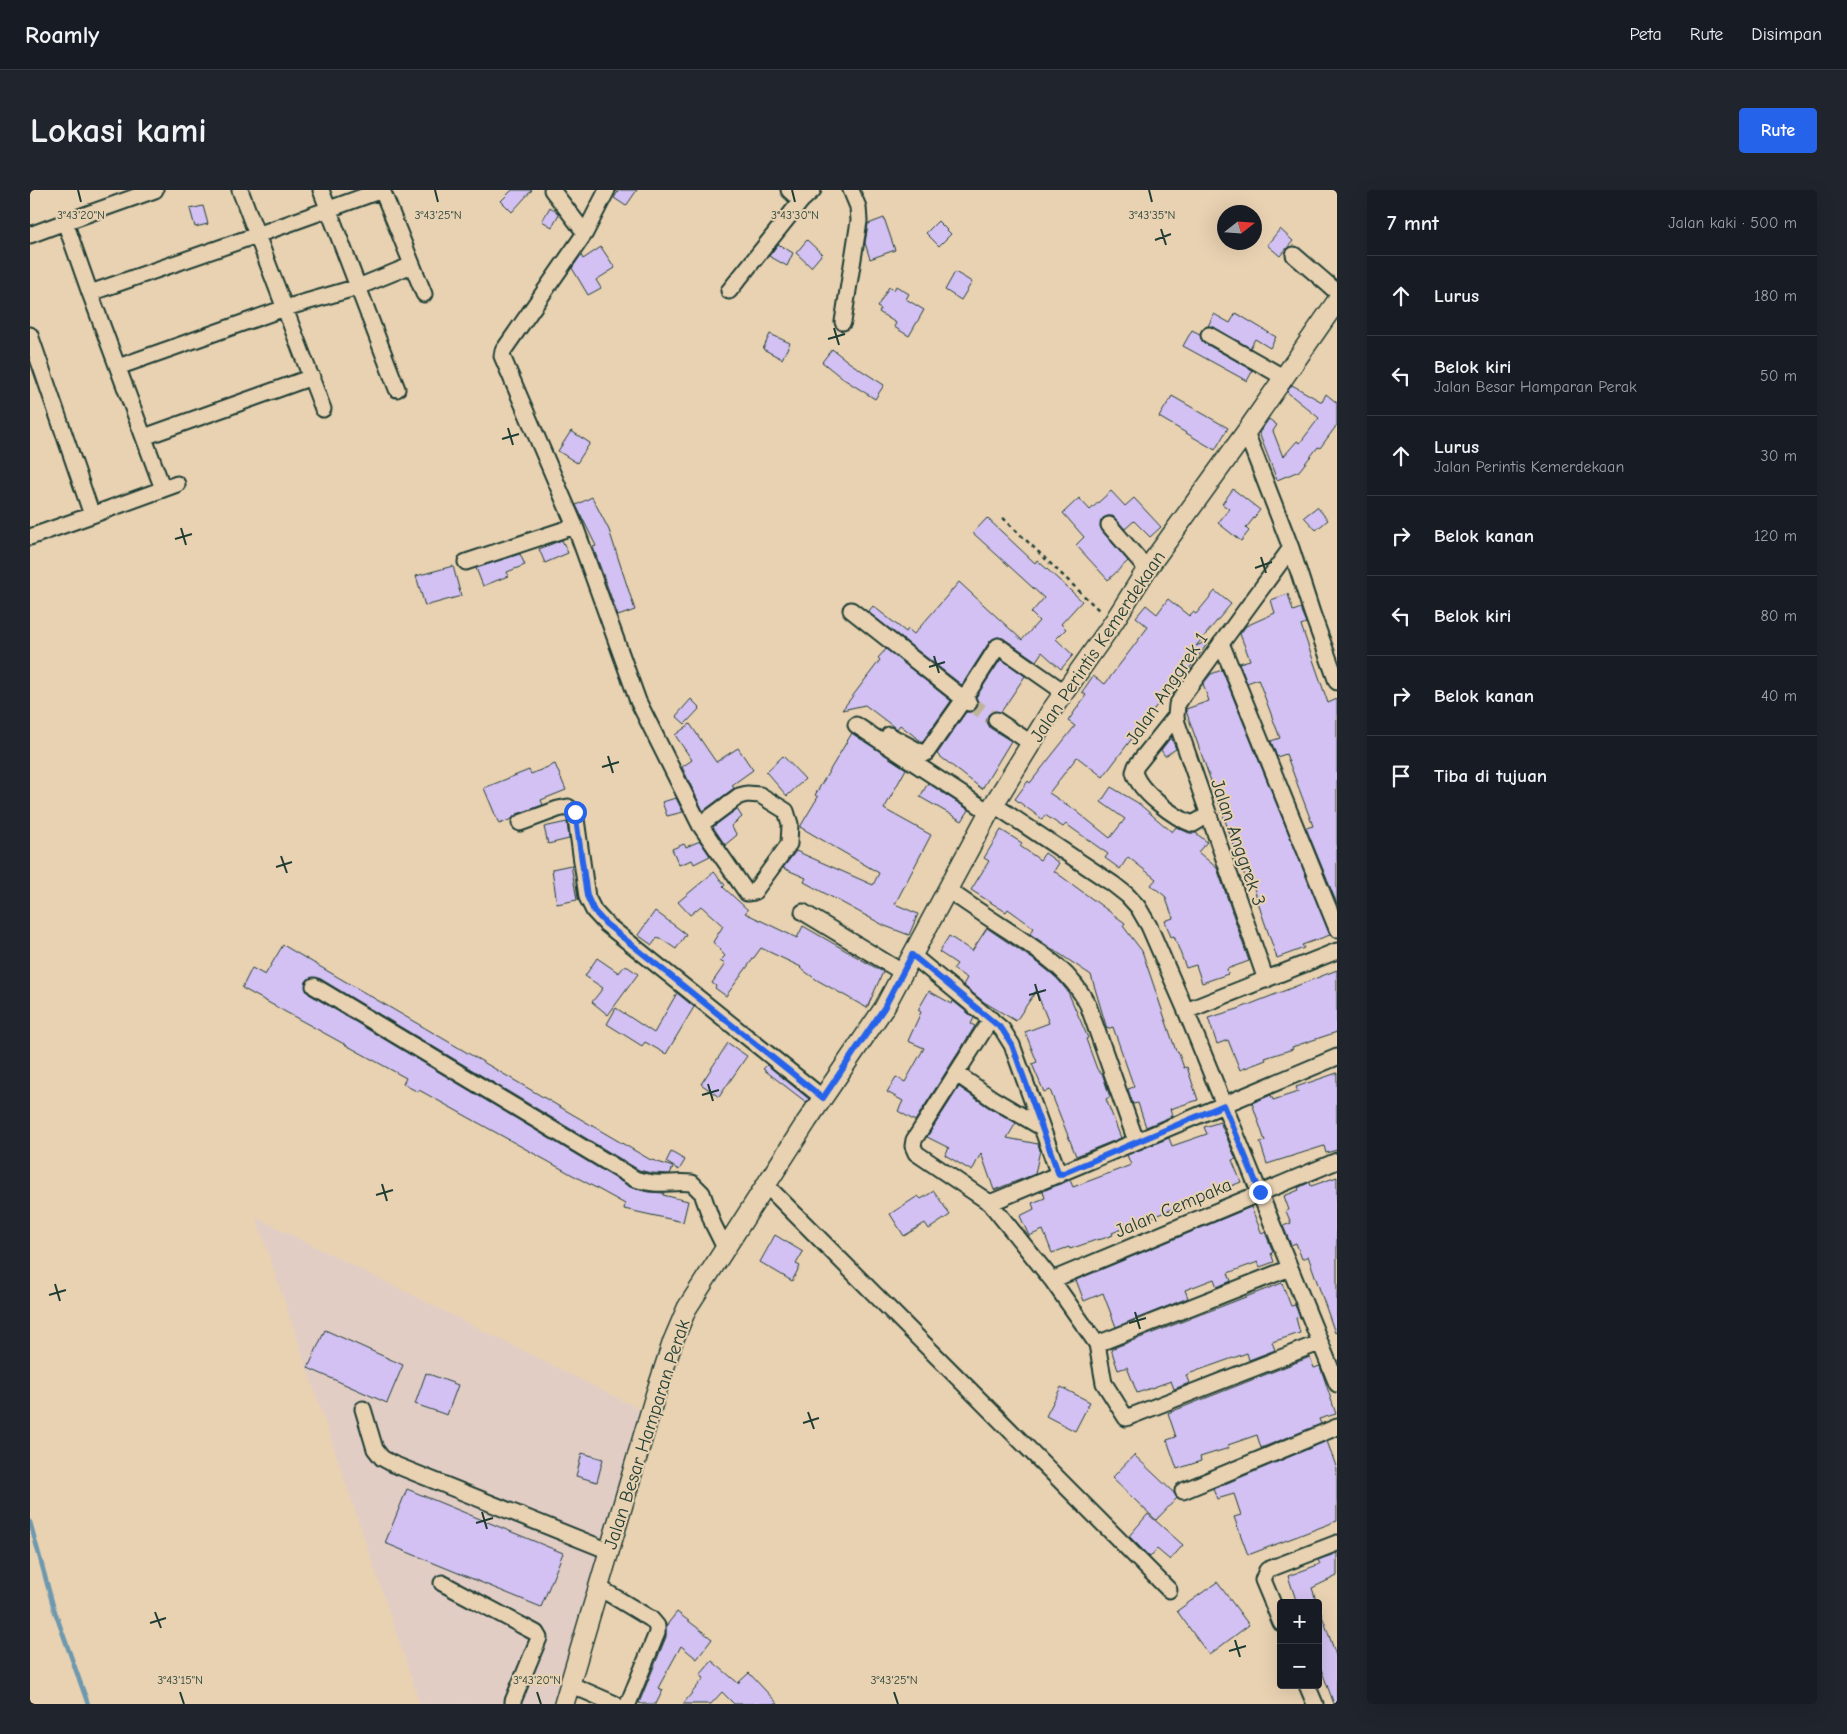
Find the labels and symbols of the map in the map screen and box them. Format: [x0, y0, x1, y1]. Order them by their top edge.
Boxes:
north arrow [1217, 205, 1262, 250]
text: 3°43'20"N [57, 208, 105, 222]
text: 3°43'25"N [414, 208, 462, 222]
text: 3°43'30"N [771, 208, 819, 222]
text: 3°43'35"N [1128, 208, 1176, 222]
street label: Jalan Perintis Kemerdekaan [1026, 547, 1170, 746]
street label: Jalan Anggrek 1 [1121, 628, 1213, 749]
street label: Jalan Anggrek 3 [1206, 776, 1270, 909]
route start [564, 801, 587, 824]
street label: Jalan Cempaka [1112, 1173, 1235, 1242]
route end [1249, 1181, 1272, 1204]
street label: Jalan Besar Hamparan Perak [599, 1316, 695, 1552]
text: 3°43'15"N [157, 1673, 203, 1687]
text: 3°43'20"N [513, 1673, 561, 1687]
text: 3°43'25"N [870, 1673, 918, 1687]

